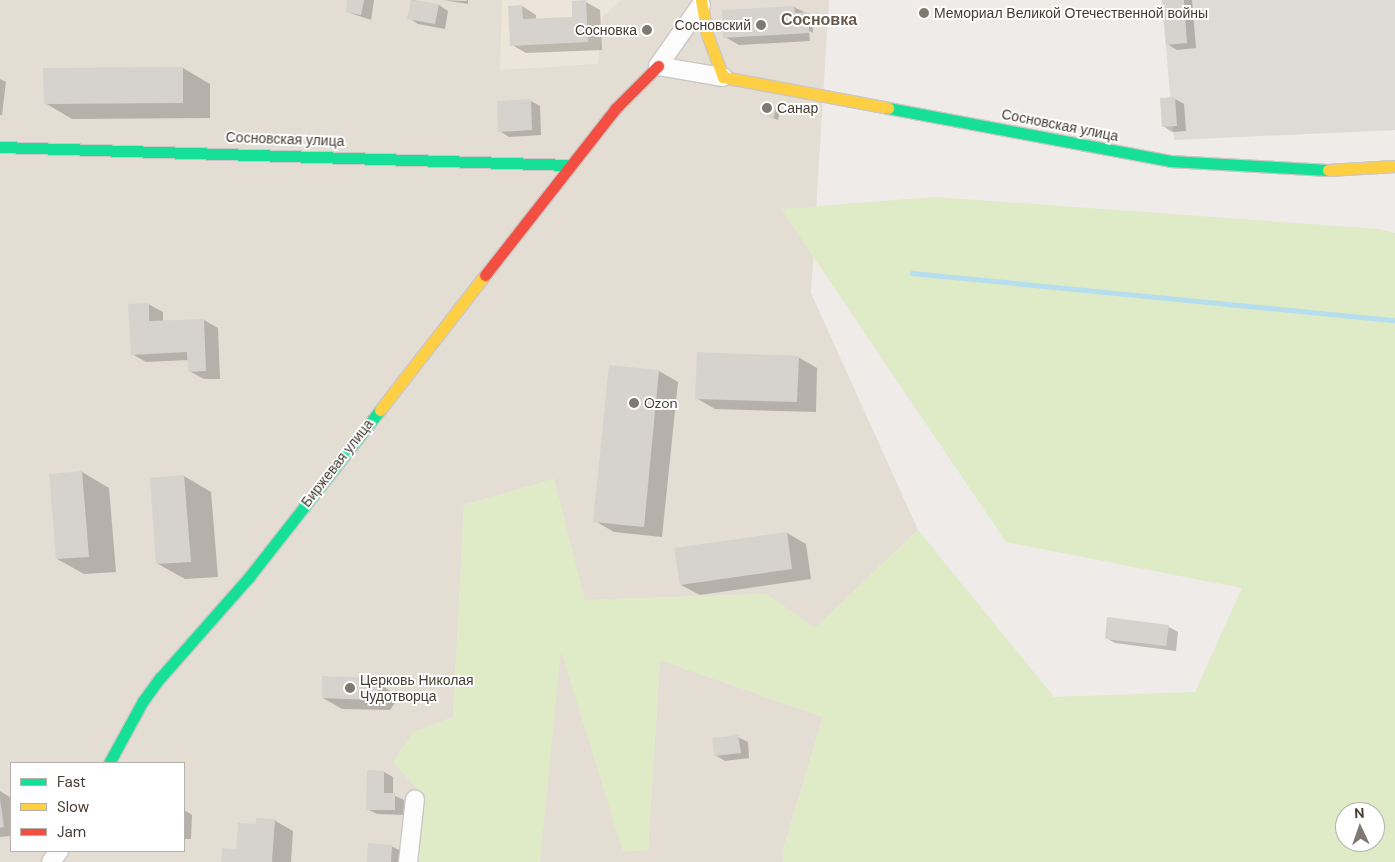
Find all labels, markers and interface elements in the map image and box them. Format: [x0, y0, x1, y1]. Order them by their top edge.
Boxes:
place label: Мемориал Великой Отечественной войны [934, 5, 1208, 21]
marker: Мемориал Великой Отечественной войны [918, 7, 930, 19]
district label: Сосновка [781, 10, 857, 30]
place label: Сосновский [675, 17, 751, 33]
marker: Сосновский [755, 19, 767, 31]
place label: Сосновка [575, 22, 637, 38]
marker: Сосновка [641, 24, 653, 36]
place label: Санар [777, 100, 818, 116]
marker: Санар [761, 102, 773, 114]
street label: Сосновская улица [1000, 105, 1120, 145]
street label: Сосновская улица [225, 129, 345, 149]
place label: Ozon [644, 395, 678, 411]
marker: Ozon [628, 397, 640, 409]
street label: Биржевая улица [298, 416, 376, 510]
place label: Церковь Николая Чудотворца [360, 672, 474, 704]
marker: Церковь Николая Чудотворца [344, 682, 356, 694]
legend [10, 762, 185, 852]
text: Fast [57, 772, 86, 792]
text: Slow [57, 797, 89, 817]
north arrow [1335, 802, 1385, 852]
text: N [1354, 804, 1365, 822]
text: Jam [57, 822, 86, 842]

